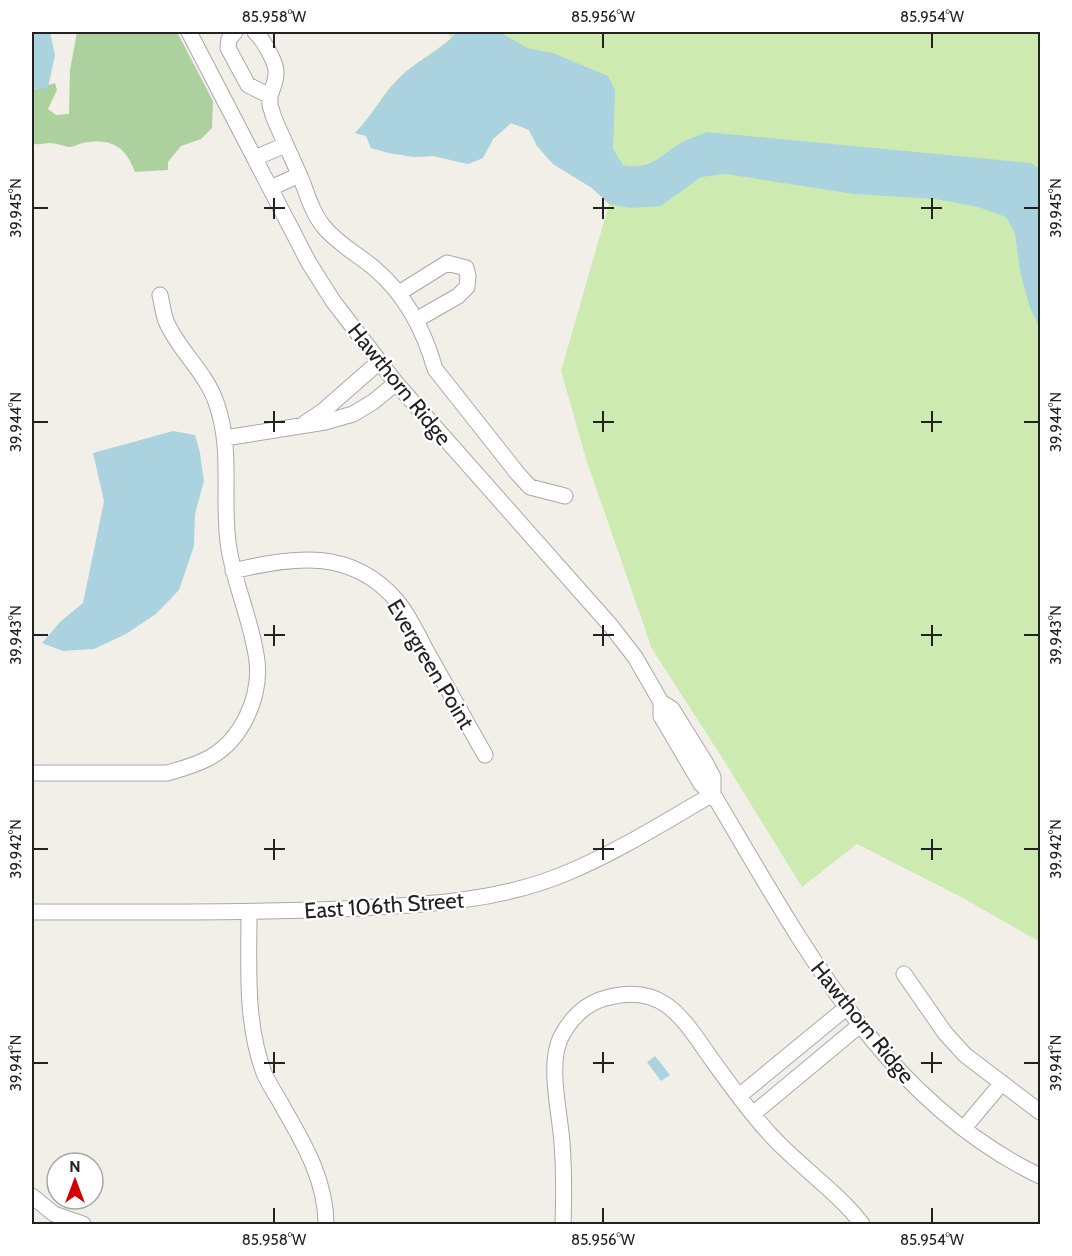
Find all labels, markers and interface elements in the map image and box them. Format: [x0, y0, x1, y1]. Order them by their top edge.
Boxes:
text: 85.958°W [242, 8, 307, 26]
text: 85.956°W [571, 8, 636, 26]
text: 85.954°W [900, 8, 965, 26]
text: 39.945°N [7, 178, 25, 238]
text: 39.945°N [1047, 178, 1065, 238]
street label: Hawthorn Ridge [342, 318, 457, 451]
text: 39.944°N [7, 392, 25, 452]
text: 39.944°N [1047, 392, 1065, 452]
street label: Evergreen Point [381, 594, 480, 735]
text: 39.943°N [7, 605, 25, 665]
text: 39.943°N [1047, 605, 1065, 665]
text: 39.942°N [7, 819, 25, 879]
text: 39.942°N [1047, 819, 1065, 879]
street label: East 106th Street [303, 886, 465, 925]
street label: Hawthorn Ridge [805, 956, 920, 1089]
text: 39.941°N [7, 1035, 25, 1091]
text: 39.941°N [1047, 1035, 1065, 1091]
north arrow [45, 1151, 105, 1211]
text: N [69, 1157, 81, 1176]
text: 85.958°W [242, 1231, 307, 1249]
text: 85.956°W [571, 1231, 636, 1249]
text: 85.954°W [900, 1231, 965, 1249]

